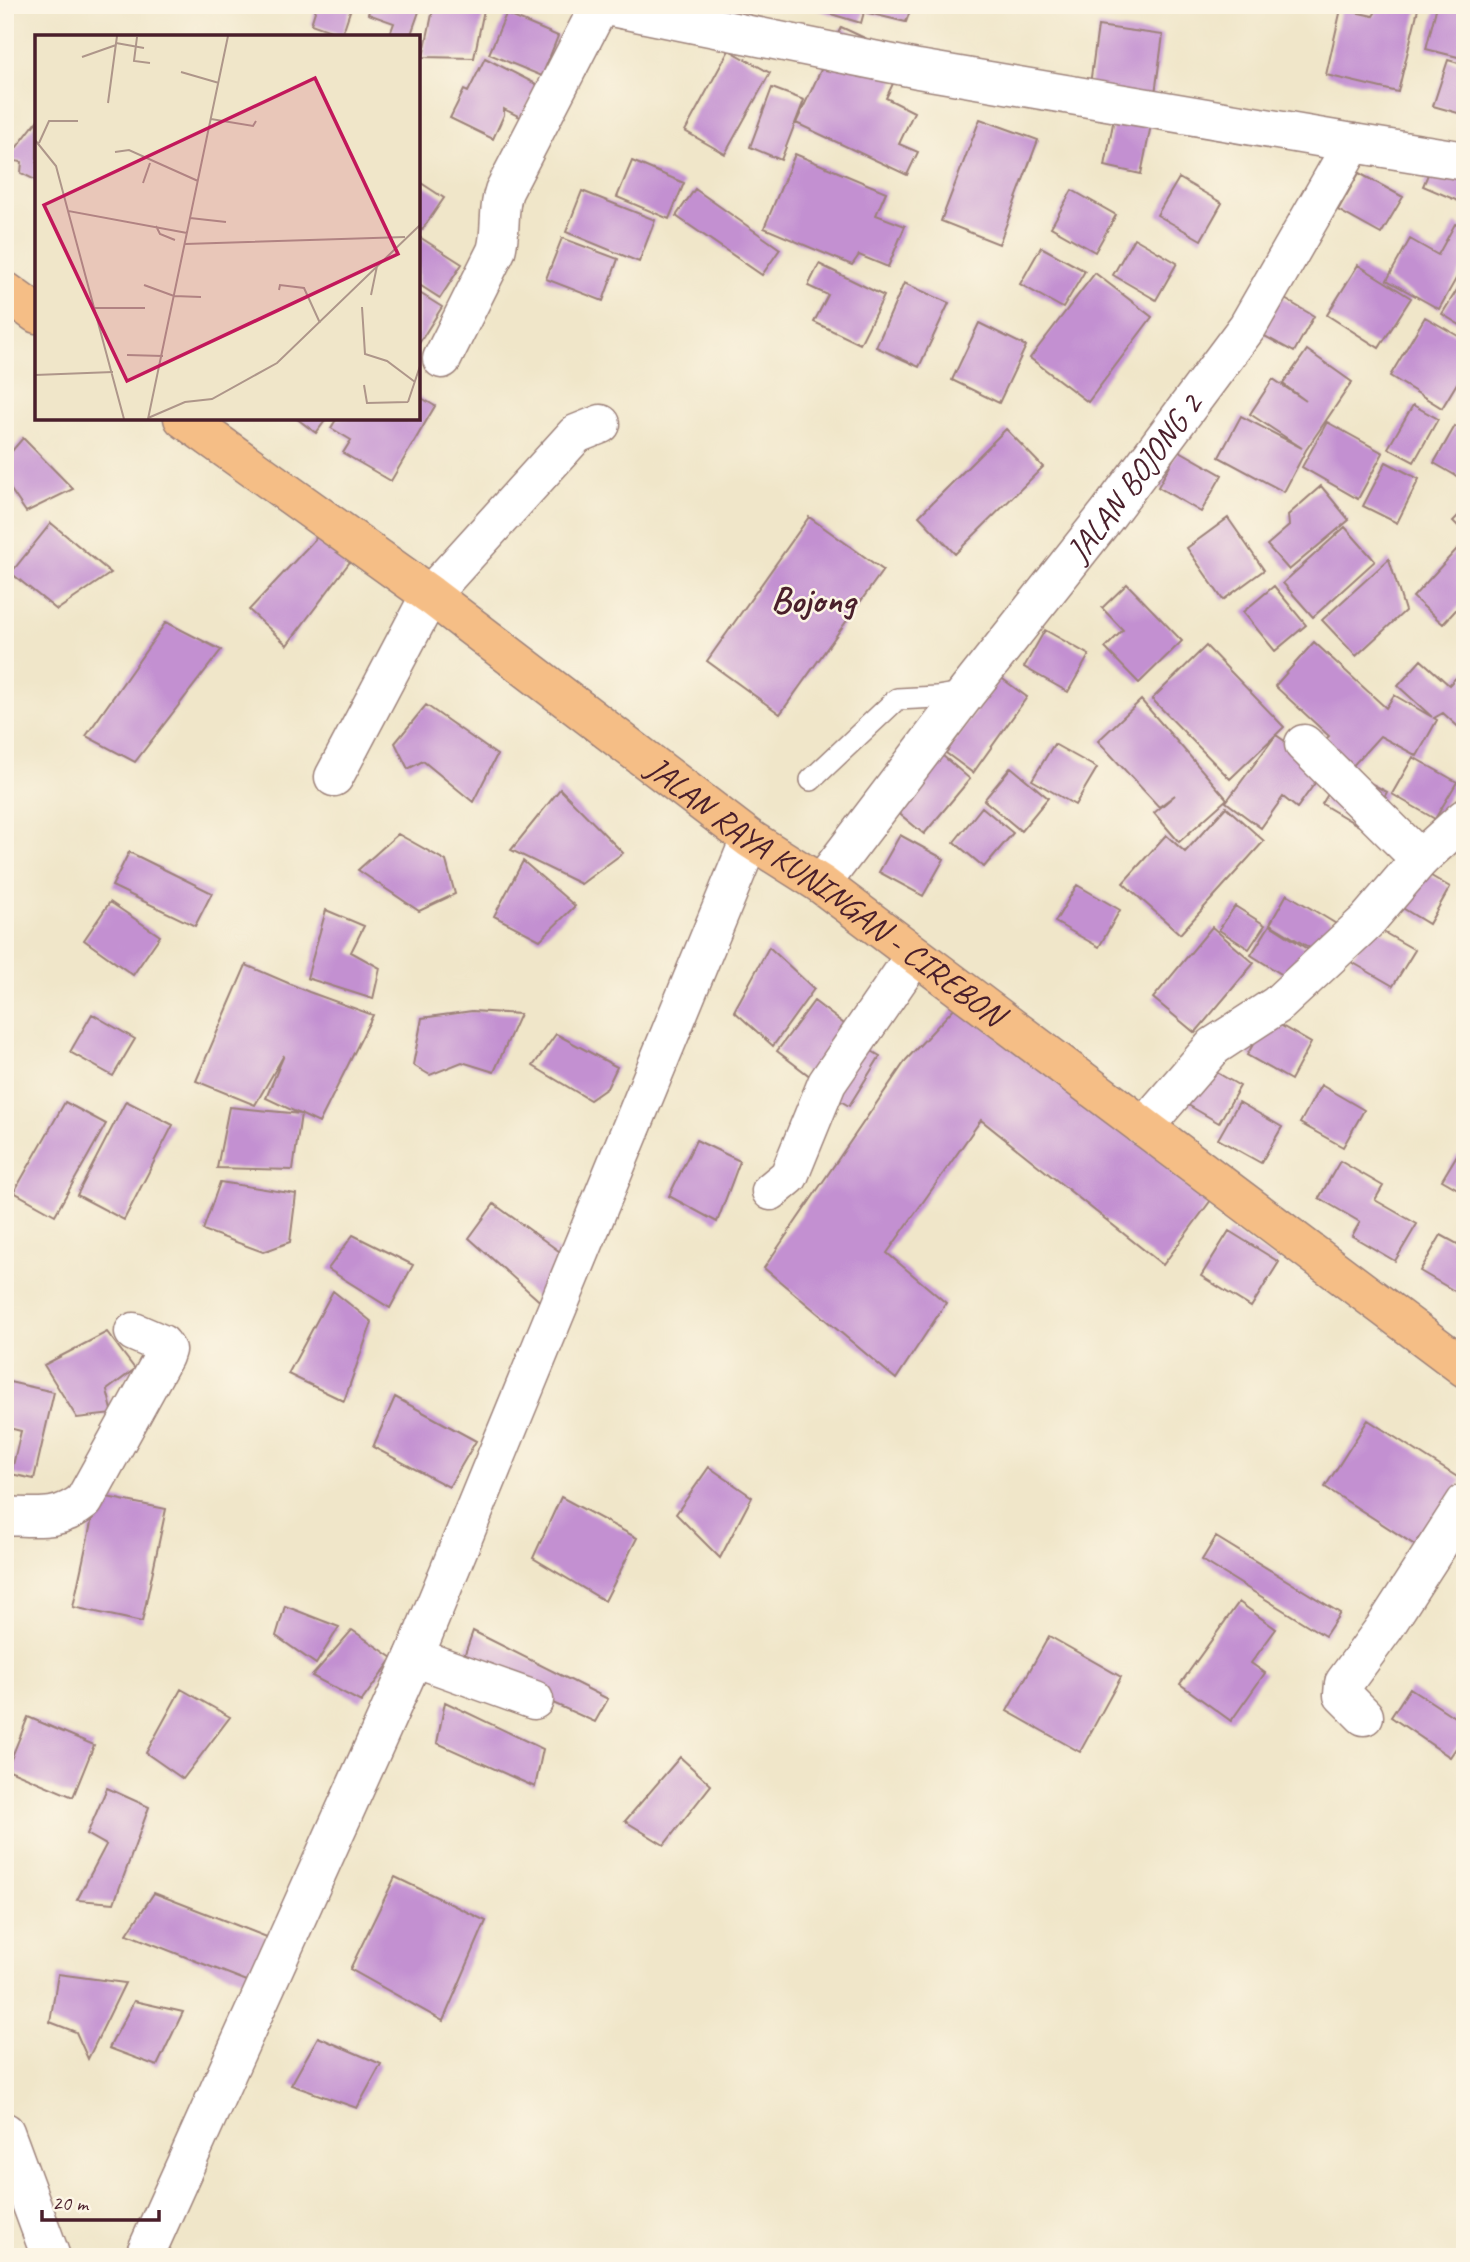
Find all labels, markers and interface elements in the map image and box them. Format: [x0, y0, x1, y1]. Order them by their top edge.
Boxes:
inset map [35, 35, 420, 420]
street label: JALAN BOJONG 2 [1056, 383, 1213, 572]
district label: Bojong [771, 576, 858, 623]
street label: JALAN RAYA KUNINGAN - CIREBON [637, 746, 1017, 1038]
scale bar [42, 2178, 159, 2222]
text: 20 m [52, 2190, 90, 2216]

